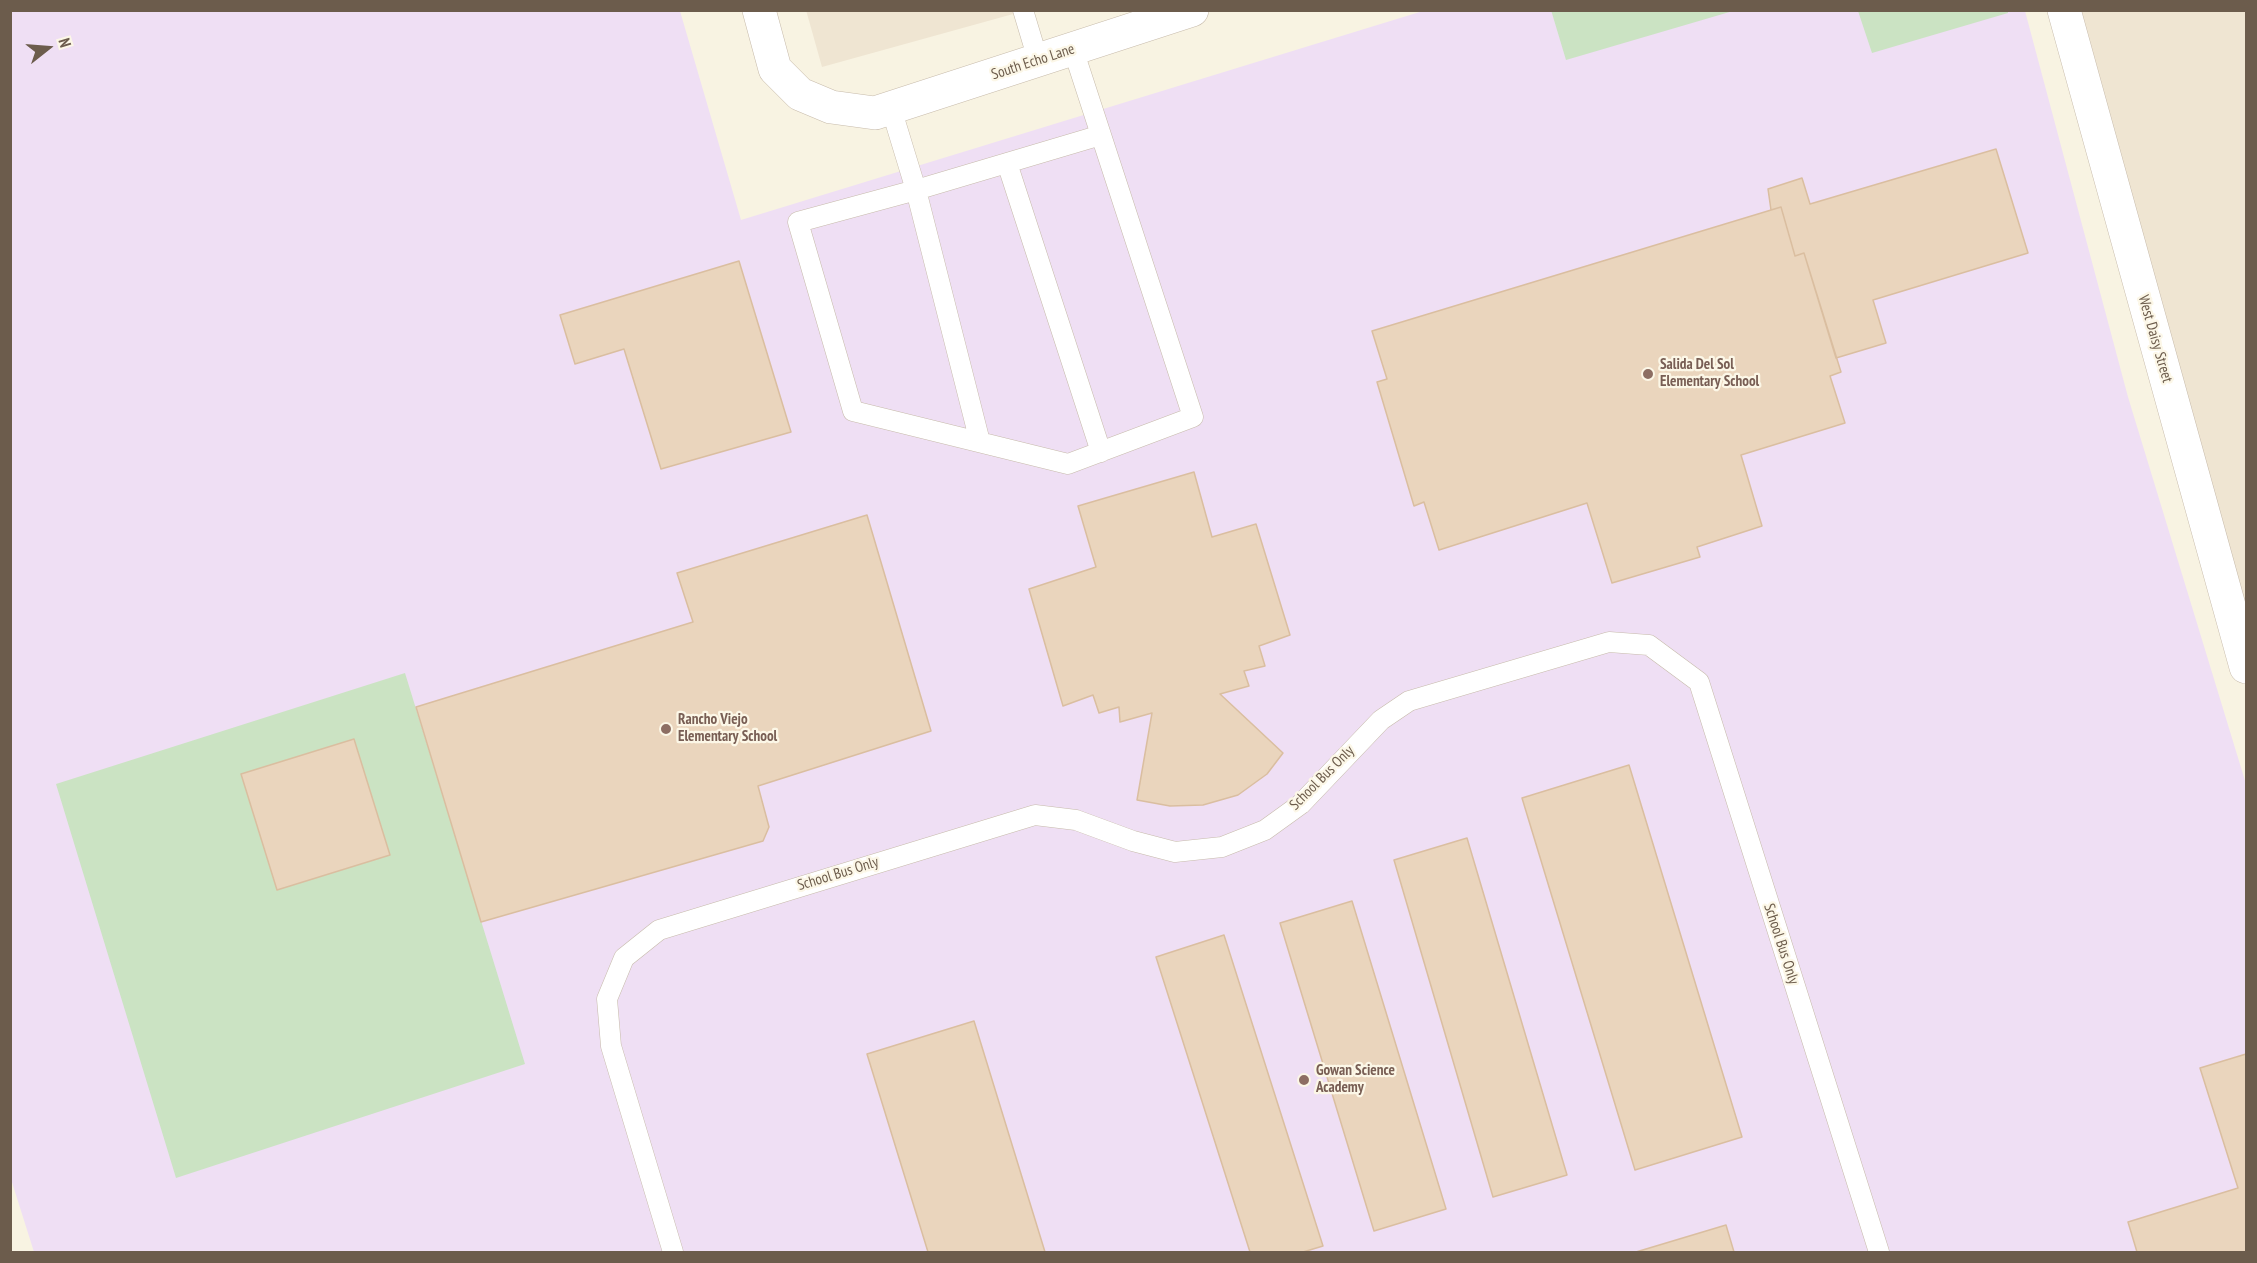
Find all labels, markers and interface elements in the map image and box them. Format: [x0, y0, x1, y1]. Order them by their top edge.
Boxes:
north arrow [18, 18, 78, 78]
text: N [54, 36, 76, 50]
street label: South Echo Lane [989, 40, 1077, 84]
street label: West Daisy Street [2134, 293, 2176, 385]
place label: Salida Del Sol Elementary School [1660, 356, 1759, 391]
marker: Salida Del Sol Elementary School [1641, 367, 1655, 381]
place label: Rancho Viejo Elementary School [678, 711, 777, 746]
marker: Rancho Viejo Elementary School [659, 722, 673, 736]
street label: School Bus Only [1286, 742, 1358, 814]
street label: School Bus Only [795, 853, 881, 895]
street label: School Bus Only [1759, 901, 1803, 987]
place label: Gowan Science Academy [1316, 1062, 1395, 1097]
marker: Gowan Science Academy [1297, 1073, 1311, 1087]

